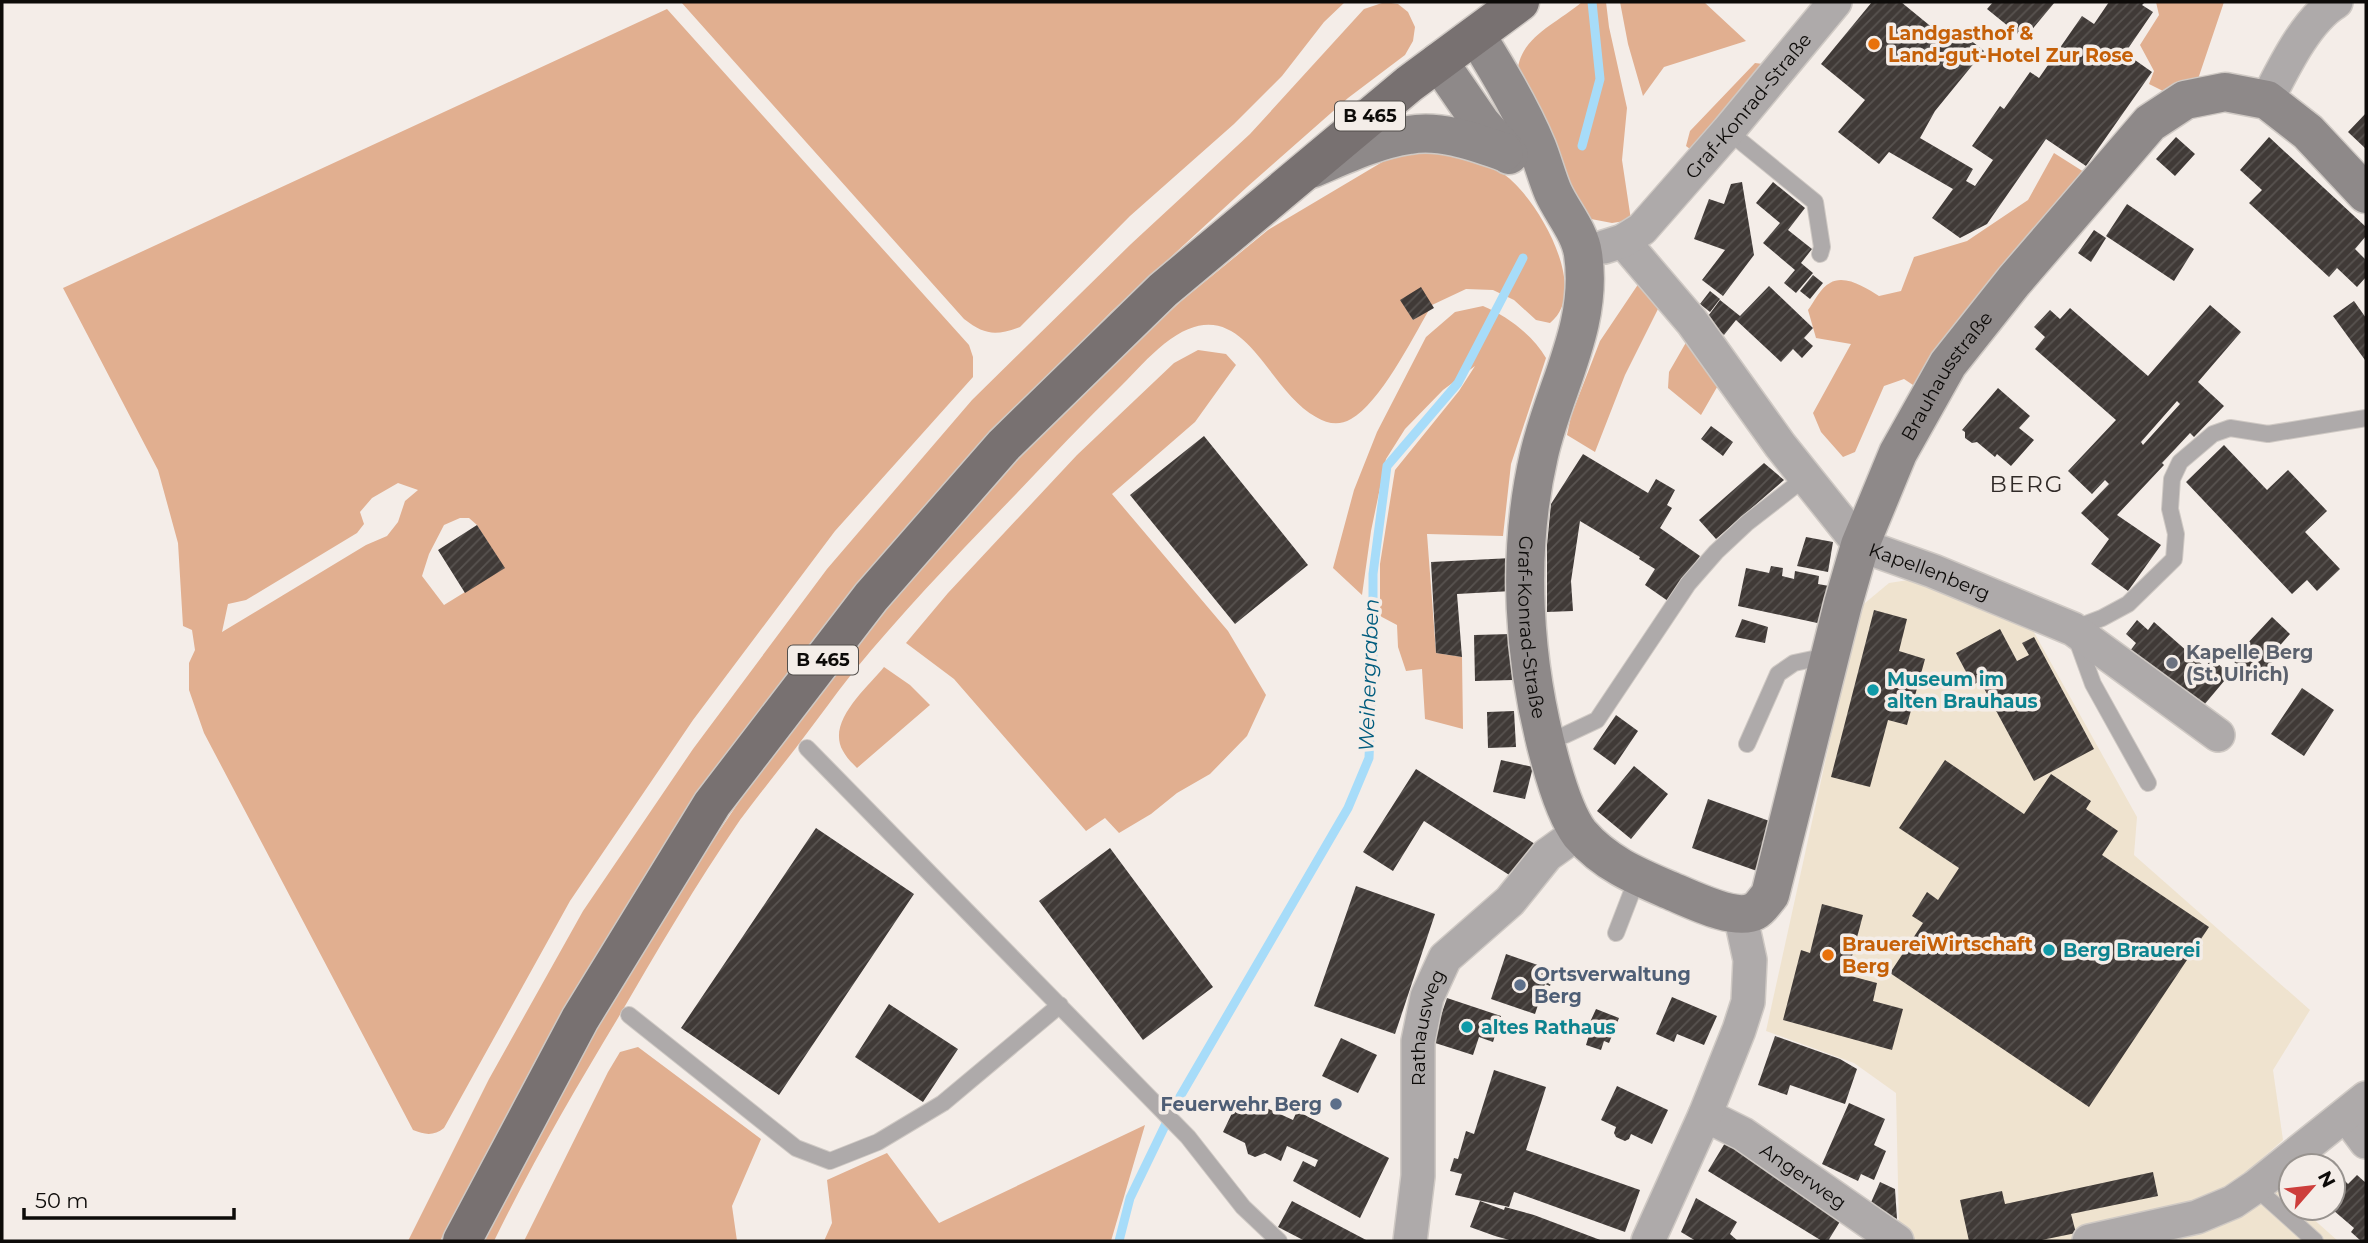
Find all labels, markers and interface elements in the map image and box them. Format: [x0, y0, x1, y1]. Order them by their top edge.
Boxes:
place label: Landgasthof & Land-gut-Hotel Zur Rose [1888, 22, 2134, 67]
street label: Graf-Konrad-Straße [1680, 28, 1816, 184]
marker: Landgasthof & Land-gut-Hotel Zur Rose [1866, 36, 1882, 52]
road number: B 465 [1335, 102, 1405, 131]
street label: Brauhausstraße [1896, 307, 1998, 445]
district label: BERG [1989, 470, 2065, 498]
street label: Graf-Konrad-Straße [1513, 535, 1551, 721]
street label: Kapellenberg [1866, 538, 1993, 605]
water label: Weihergraben [1353, 598, 1384, 752]
place label: Kapelle Berg (St. Ulrich) [2186, 641, 2313, 686]
road number: B 465 [788, 646, 858, 674]
marker: Kapelle Berg (St. Ulrich) [2164, 655, 2180, 671]
place label: Museum im alten Brauhaus [1887, 668, 2038, 713]
marker: Museum im alten Brauhaus [1865, 682, 1881, 698]
place label: BrauereiWirtschaft Berg [1842, 933, 2033, 978]
place label: Berg Brauerei [2063, 939, 2201, 962]
marker: Berg Brauerei [2041, 942, 2057, 958]
marker: BrauereiWirtschaft Berg [1820, 947, 1836, 963]
place label: Ortsverwaltung Berg [1534, 963, 1691, 1008]
street label: Rathausweg [1407, 966, 1450, 1086]
marker: Ortsverwaltung Berg [1512, 977, 1528, 993]
place label: altes Rathaus [1481, 1016, 1616, 1039]
marker: altes Rathaus [1459, 1019, 1475, 1035]
place label: Feuerwehr Berg [1161, 1093, 1322, 1116]
marker: Feuerwehr Berg [1328, 1096, 1344, 1112]
street label: Angerweg [1756, 1138, 1851, 1214]
north arrow [2277, 1152, 2347, 1222]
text: N [2313, 1167, 2340, 1191]
scale bar [24, 1176, 234, 1220]
text: 50 m [35, 1188, 89, 1213]

